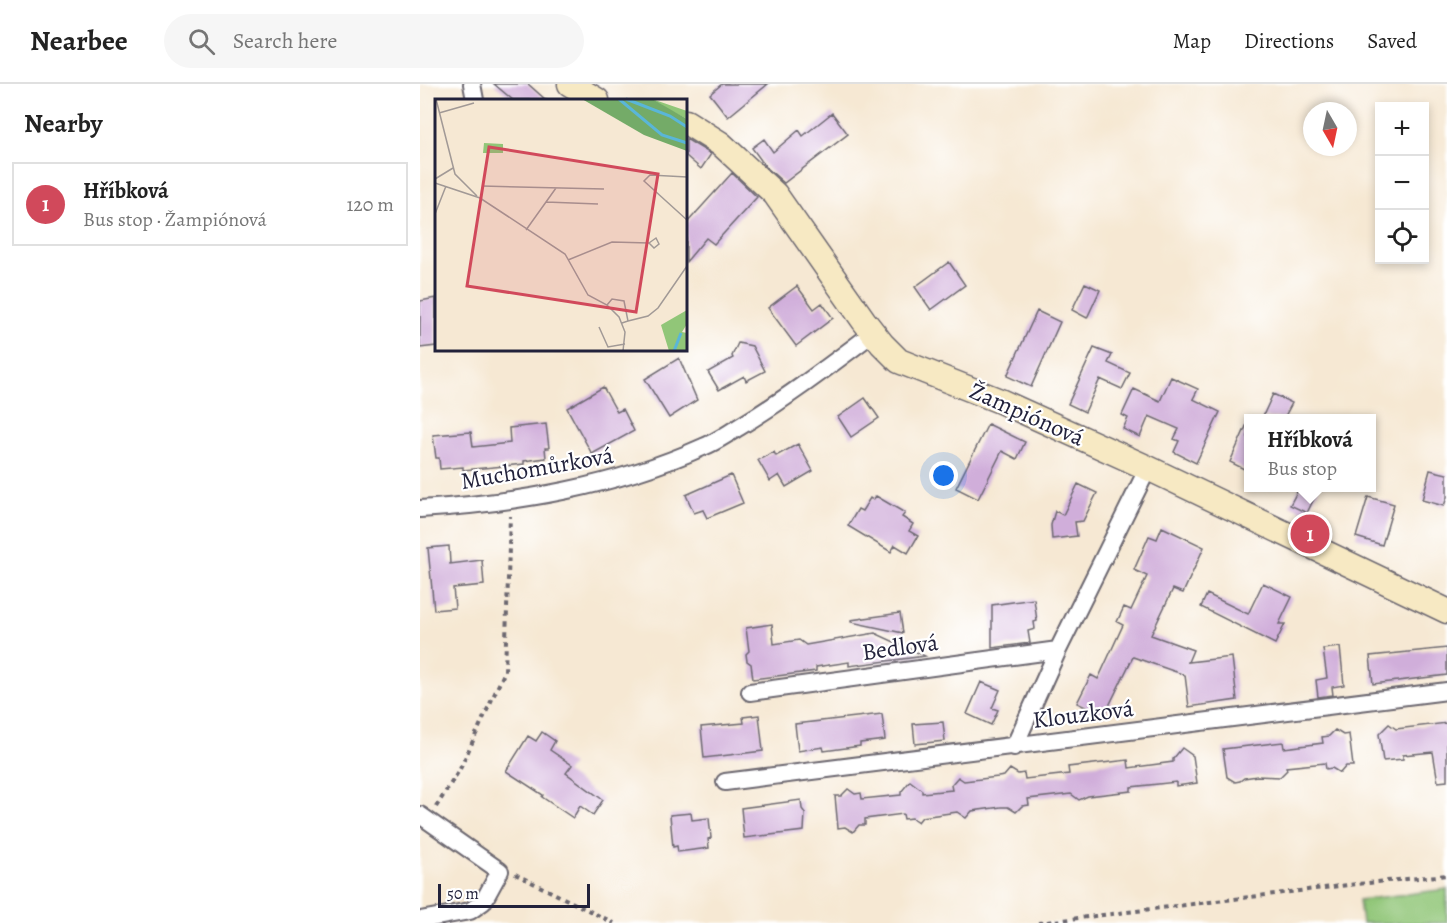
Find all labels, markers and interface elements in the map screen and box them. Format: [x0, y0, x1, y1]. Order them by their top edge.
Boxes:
search box [164, 14, 584, 68]
text: Nearbee [30, 22, 128, 60]
icon: search [185, 25, 218, 58]
text: Search here [233, 26, 337, 56]
text: Map [1173, 27, 1211, 55]
text: Directions [1244, 27, 1334, 55]
text: Saved [1367, 27, 1417, 55]
inset map [435, 99, 687, 351]
north arrow [1303, 102, 1357, 156]
map controls [1375, 102, 1429, 264]
button: + [1375, 102, 1429, 156]
text: Nearby [24, 106, 103, 141]
button: − [1375, 156, 1429, 210]
text: Hříbková [83, 176, 169, 206]
text: 1 [42, 191, 49, 218]
text: 120 m [346, 191, 394, 218]
text: Bus stop · Žampiónová [83, 206, 267, 233]
button: locate [1375, 210, 1429, 264]
street label: Žampiónová [965, 374, 1090, 454]
popup [1244, 414, 1376, 492]
text: Hříbková [1267, 425, 1353, 455]
street label: Muchomůrková [458, 439, 617, 497]
text: Bus stop [1267, 455, 1337, 482]
your location [929, 461, 958, 490]
pin: 1 [1290, 512, 1330, 556]
street label: Bedlová [860, 626, 941, 668]
street label: Klouzková [1031, 692, 1136, 736]
scale bar [438, 881, 590, 908]
text: 50 m [447, 883, 479, 905]

